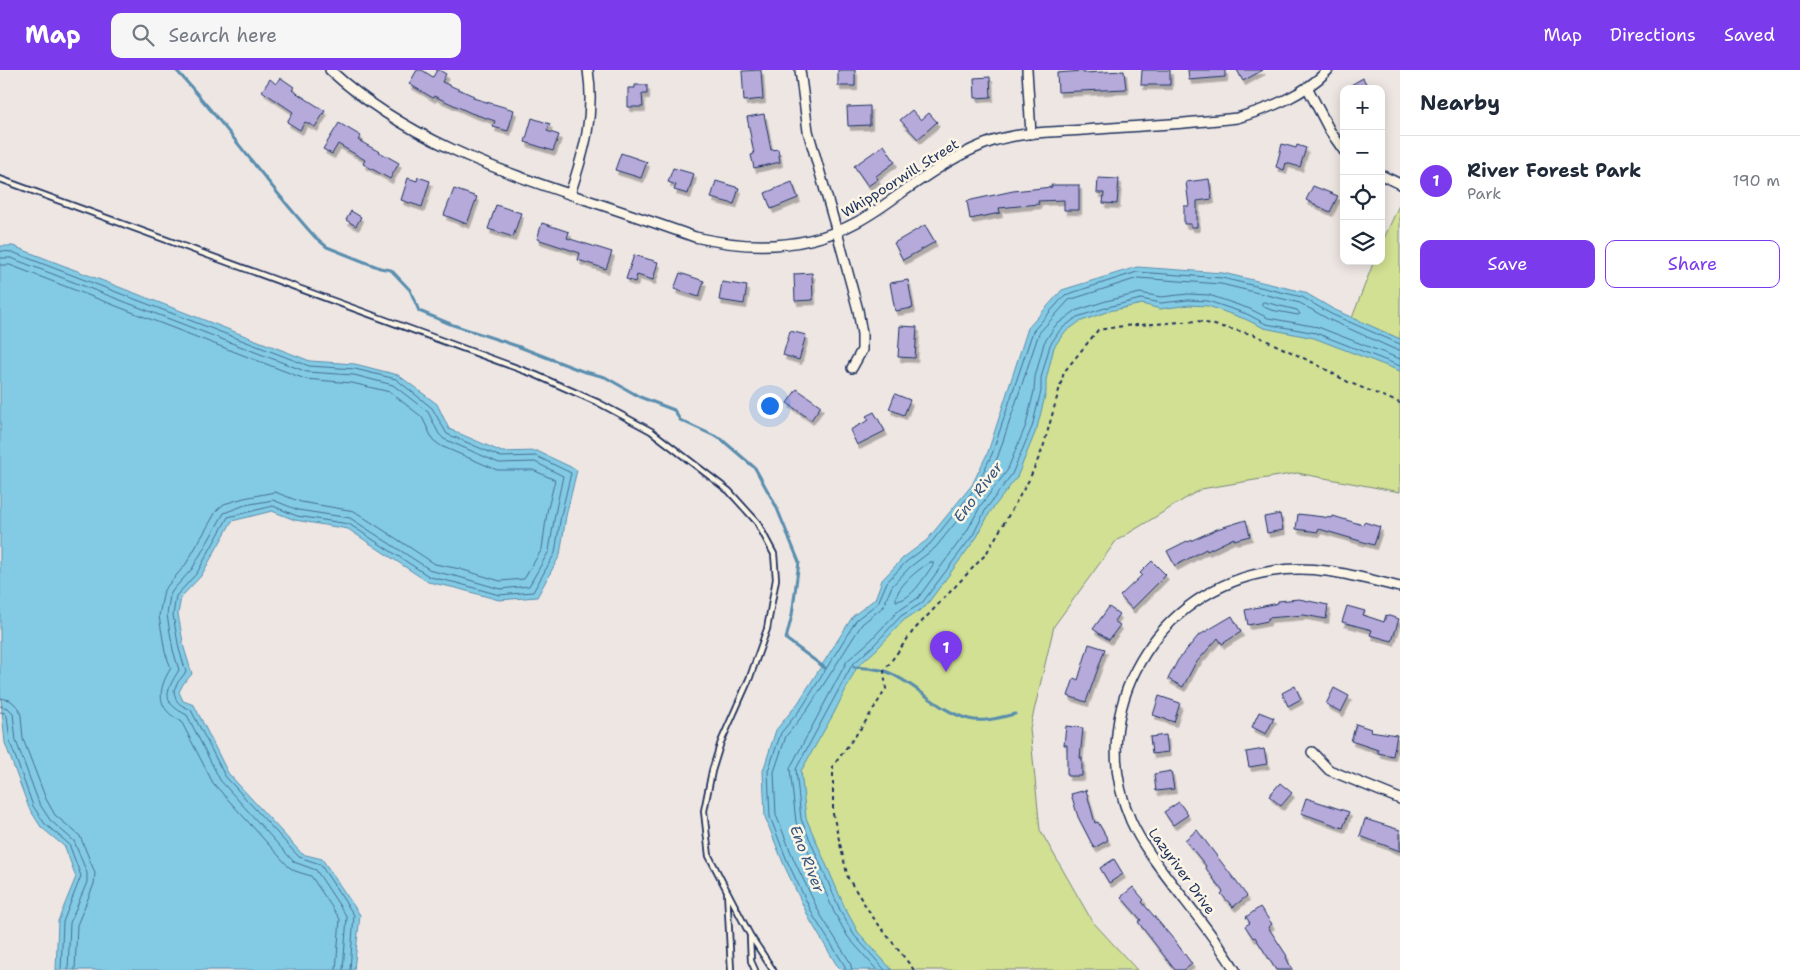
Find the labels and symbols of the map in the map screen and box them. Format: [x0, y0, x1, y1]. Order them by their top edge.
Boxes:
street label: Whippoorwill Street [838, 135, 962, 221]
your location [757, 393, 783, 419]
water label: Eno River [949, 457, 1008, 526]
pin: 1 [930, 631, 962, 672]
water label: Eno River [785, 822, 829, 896]
street label: Lazyriver Drive [1145, 824, 1219, 918]

